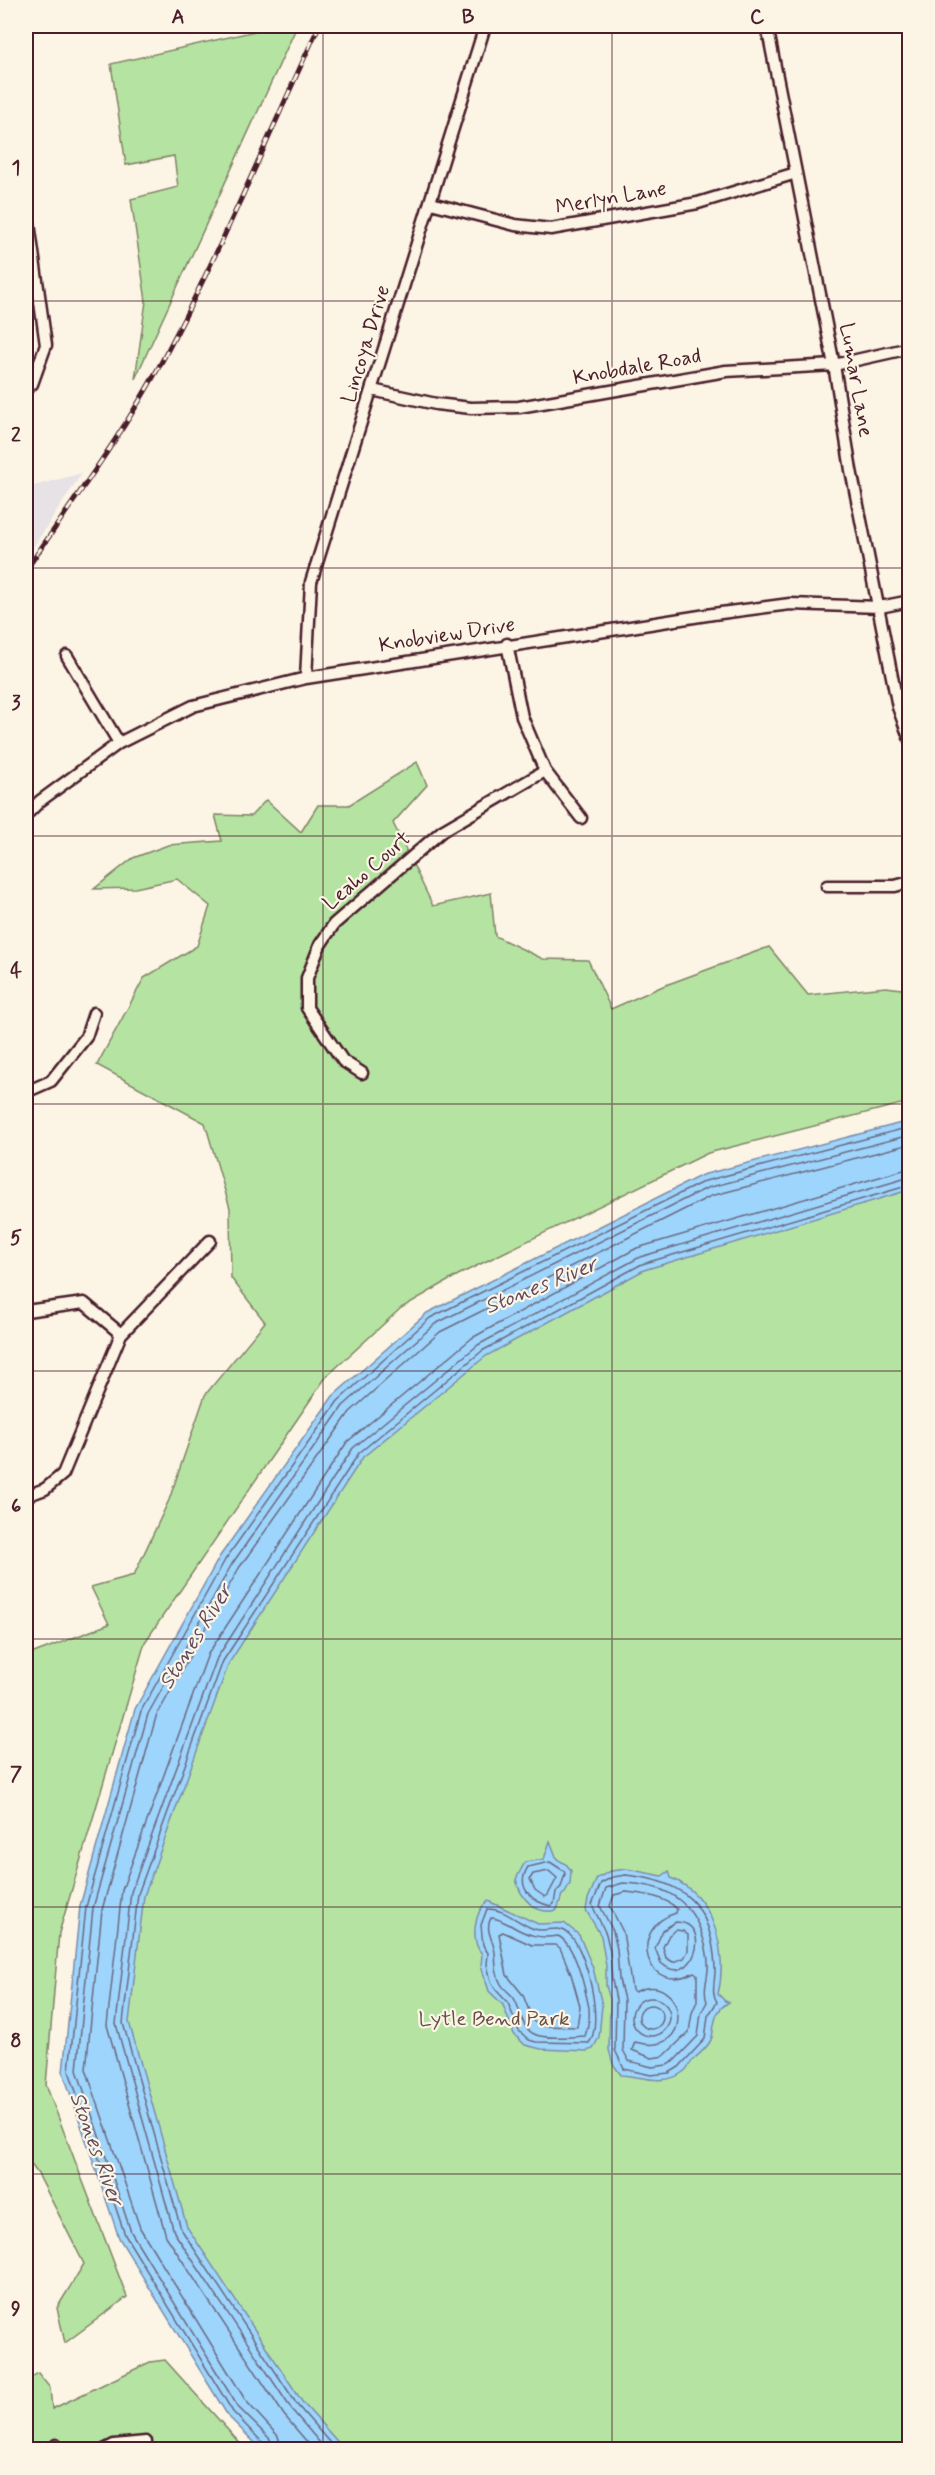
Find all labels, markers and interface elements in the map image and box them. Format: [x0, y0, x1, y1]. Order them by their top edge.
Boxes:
text: A [171, 4, 185, 31]
text: B [462, 4, 475, 31]
text: C [750, 4, 765, 31]
text: 1 [12, 155, 20, 182]
street label: Merlyn Lane [553, 174, 669, 222]
street label: Lincoya Drive [335, 282, 397, 406]
street label: Lumar Lane [832, 321, 880, 439]
street label: Knobdale Road [571, 342, 703, 392]
text: 2 [11, 422, 21, 449]
street label: Knobview Drive [377, 610, 517, 660]
text: 3 [11, 690, 21, 717]
street label: Leaho Court [317, 825, 417, 917]
text: 4 [10, 958, 22, 985]
text: 5 [10, 1225, 22, 1252]
water label: Stones River [481, 1250, 604, 1321]
text: 6 [11, 1493, 21, 1520]
water label: Stones River [153, 1577, 241, 1695]
text: 7 [10, 1761, 22, 1788]
park label: Lytle Bend Park [418, 2005, 570, 2033]
text: 8 [10, 2028, 22, 2055]
water label: Stones River [63, 2088, 130, 2212]
text: 9 [11, 2296, 21, 2323]

